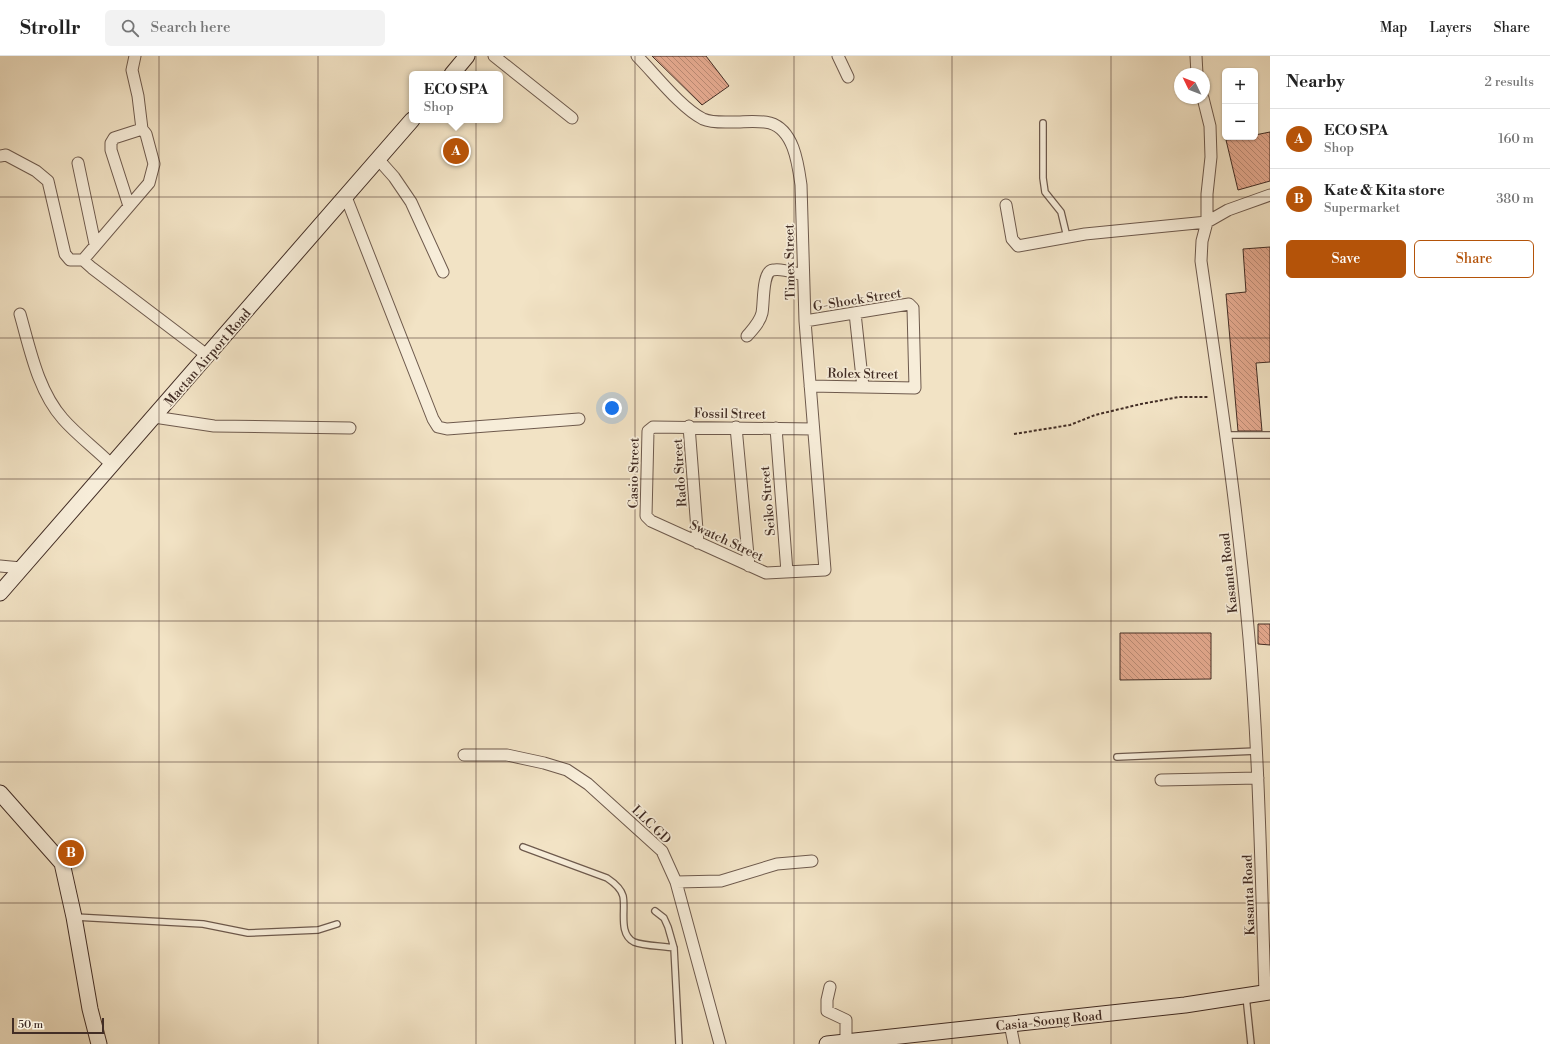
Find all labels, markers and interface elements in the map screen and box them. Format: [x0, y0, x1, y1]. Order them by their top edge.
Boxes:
search box [105, 10, 385, 46]
text: Strollr [20, 16, 81, 40]
icon: search [119, 17, 141, 39]
text: Search here [151, 18, 231, 37]
text: Map [1380, 19, 1407, 37]
text: Layers [1429, 19, 1472, 37]
text: Share [1494, 19, 1530, 37]
north arrow [1174, 68, 1210, 104]
map controls [1222, 68, 1258, 140]
button: + [1222, 68, 1258, 104]
popup [409, 71, 503, 123]
text: Nearby [1286, 71, 1345, 93]
text: 2 results [1485, 74, 1534, 90]
text: ECO SPA [424, 80, 488, 99]
text: Shop [424, 99, 454, 115]
button: − [1222, 104, 1258, 140]
text: ECO SPA [1324, 121, 1388, 140]
text: A [1294, 131, 1304, 147]
text: 160 m [1498, 131, 1534, 147]
pin: A [443, 136, 469, 166]
text: Shop [1324, 140, 1354, 156]
text: Kate & Kita store [1324, 181, 1445, 200]
text: B [1294, 191, 1304, 207]
text: 380 m [1496, 191, 1534, 207]
text: Supermarket [1324, 200, 1400, 216]
street label: Timex Street [781, 224, 799, 300]
button: Save [1286, 240, 1406, 278]
button: Share [1414, 240, 1534, 278]
street label: G-Shock Street [812, 285, 903, 315]
street label: Mactan Airport Road [161, 305, 255, 410]
street label: Rolex Street [827, 365, 899, 383]
your location [602, 398, 622, 418]
street label: Fossil Street [694, 405, 767, 423]
street label: Casio Street [625, 437, 643, 509]
street label: Rado Street [670, 438, 690, 508]
street label: Seiko Street [757, 465, 779, 537]
street label: Swatch Street [687, 517, 766, 565]
street label: Kasanta Road [1217, 531, 1241, 614]
street label: LLC GD [628, 802, 674, 847]
pin: B [58, 838, 84, 868]
street label: Kasanta Road [1240, 854, 1258, 936]
street label: Casia-Soong Road [995, 1007, 1104, 1035]
scale bar [12, 1016, 104, 1035]
text: 50 m [18, 1018, 43, 1032]

